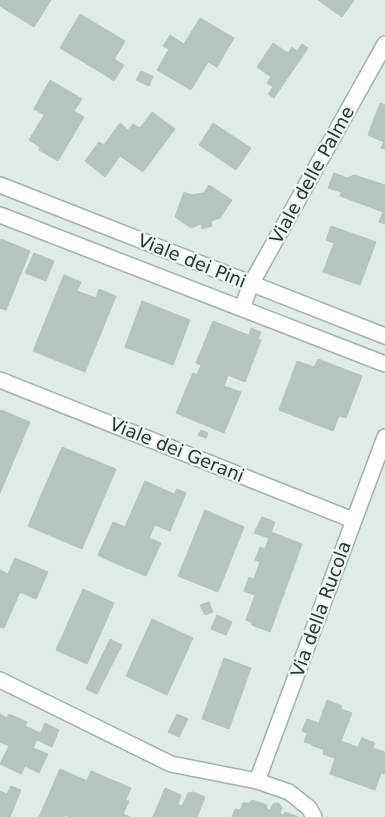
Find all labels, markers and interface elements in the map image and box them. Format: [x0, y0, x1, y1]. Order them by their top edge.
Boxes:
street label: Viale delle Palme [265, 102, 358, 247]
street label: Viale dei Pini [135, 229, 249, 292]
street label: Viale dei Gerani [107, 413, 247, 486]
street label: Via della Rucola [286, 538, 355, 680]

